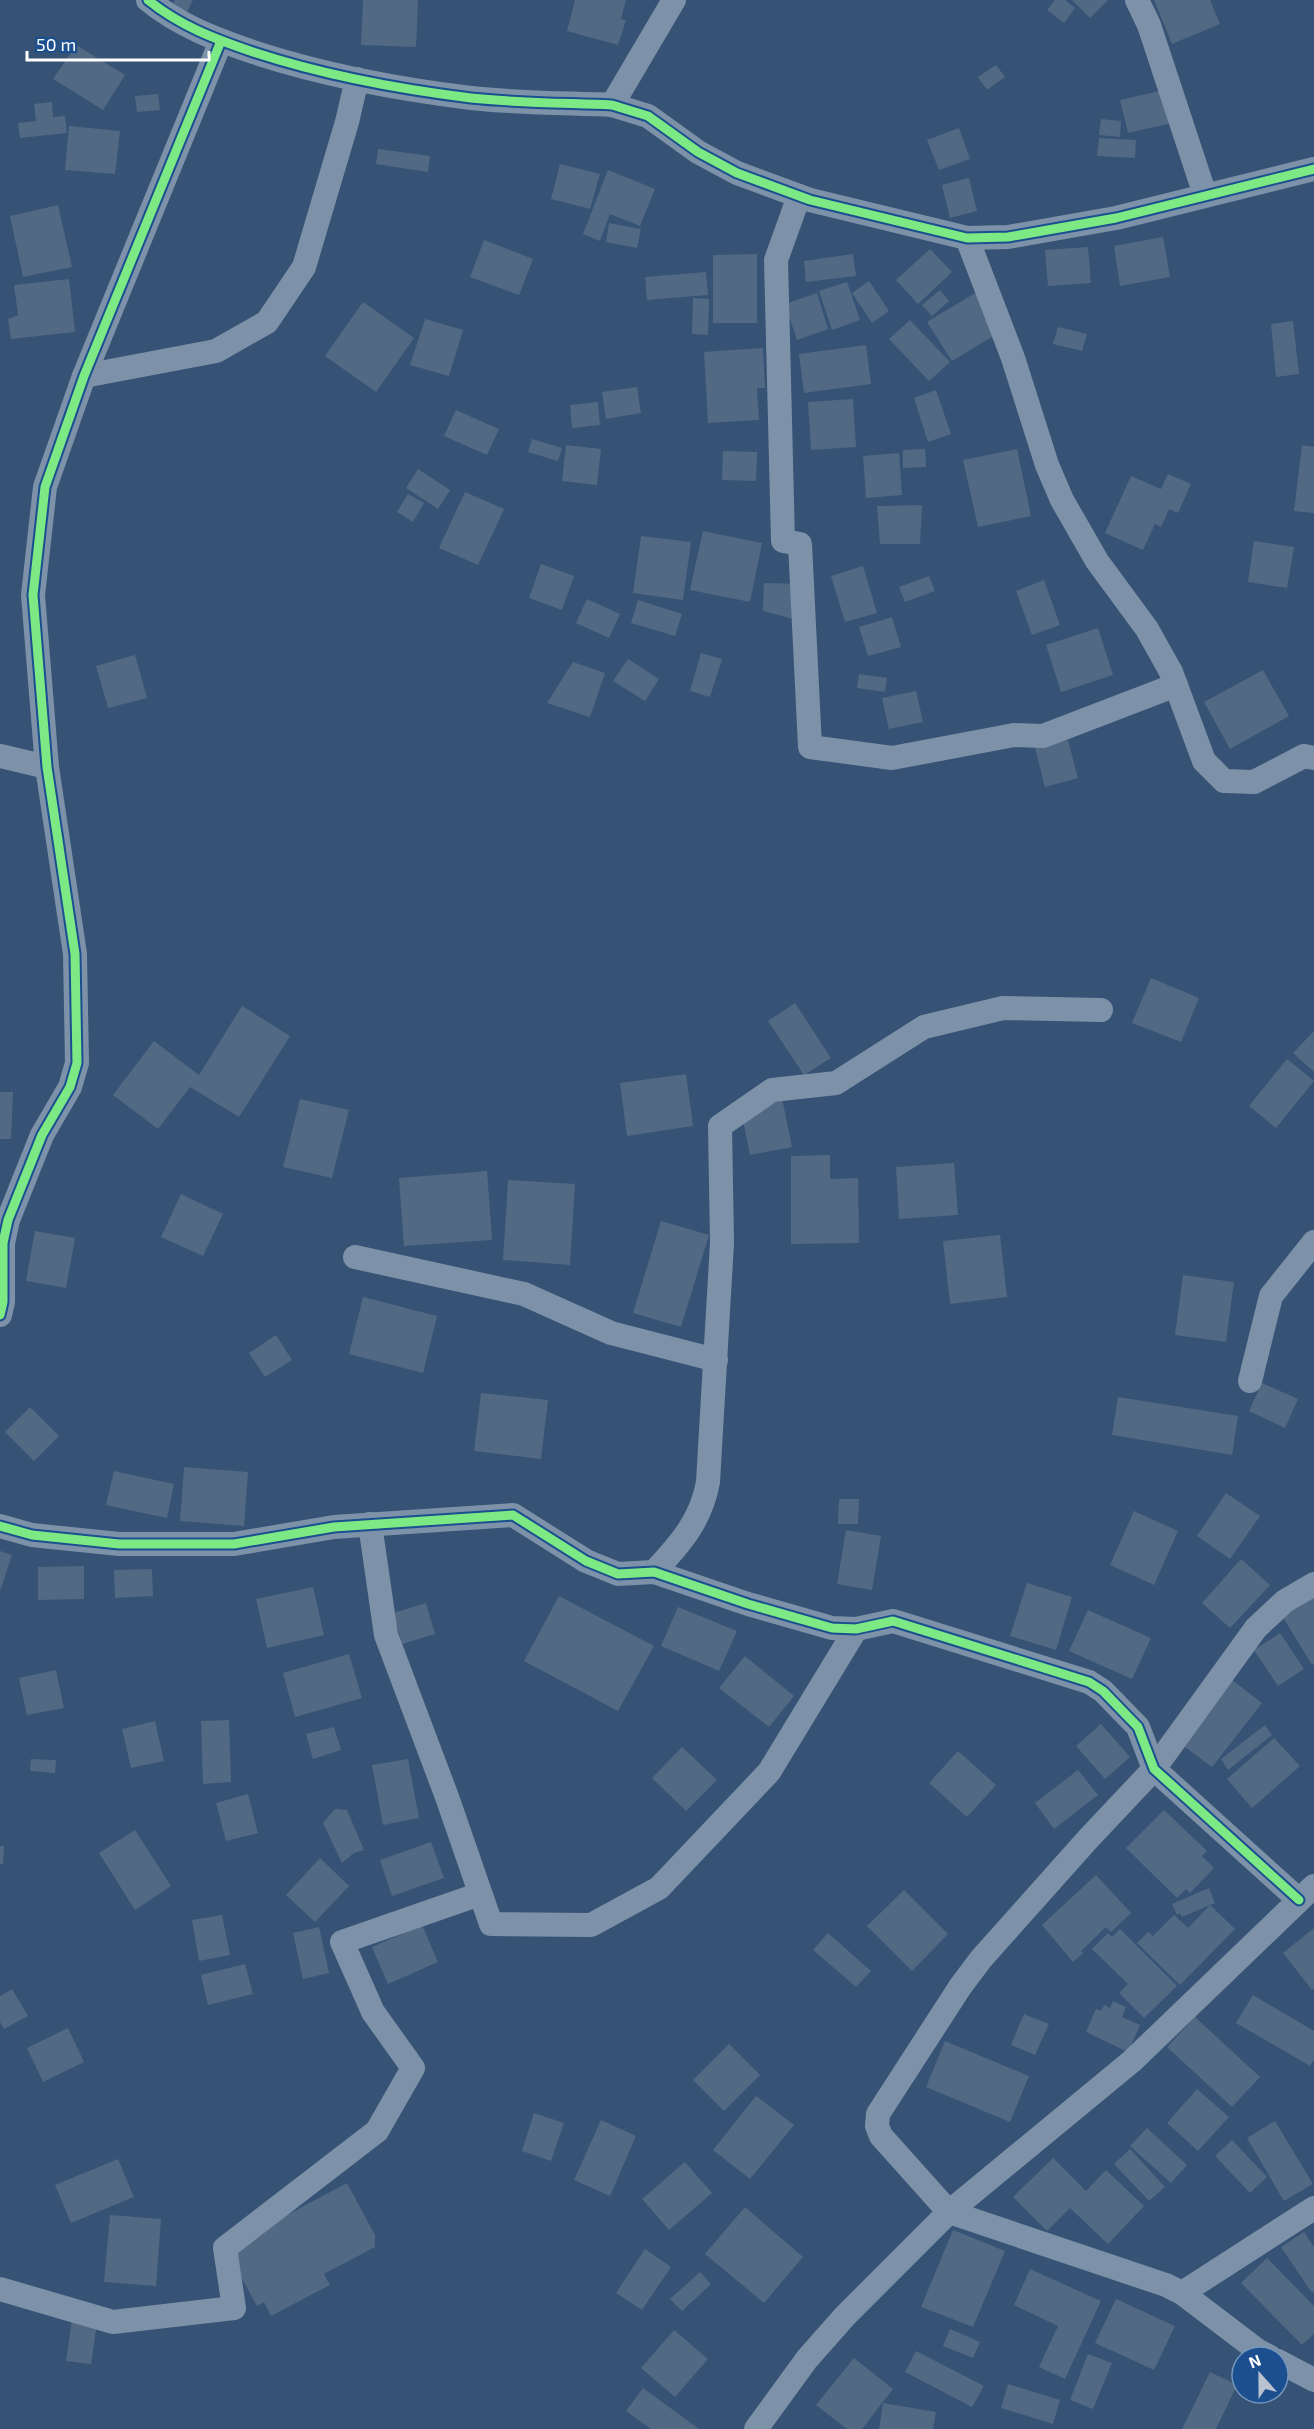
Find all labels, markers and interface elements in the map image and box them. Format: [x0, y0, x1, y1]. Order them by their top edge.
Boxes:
scale bar [27, 24, 208, 62]
text: 50 m [36, 33, 76, 55]
north arrow [1230, 2345, 1290, 2405]
text: N [1246, 2350, 1263, 2371]

